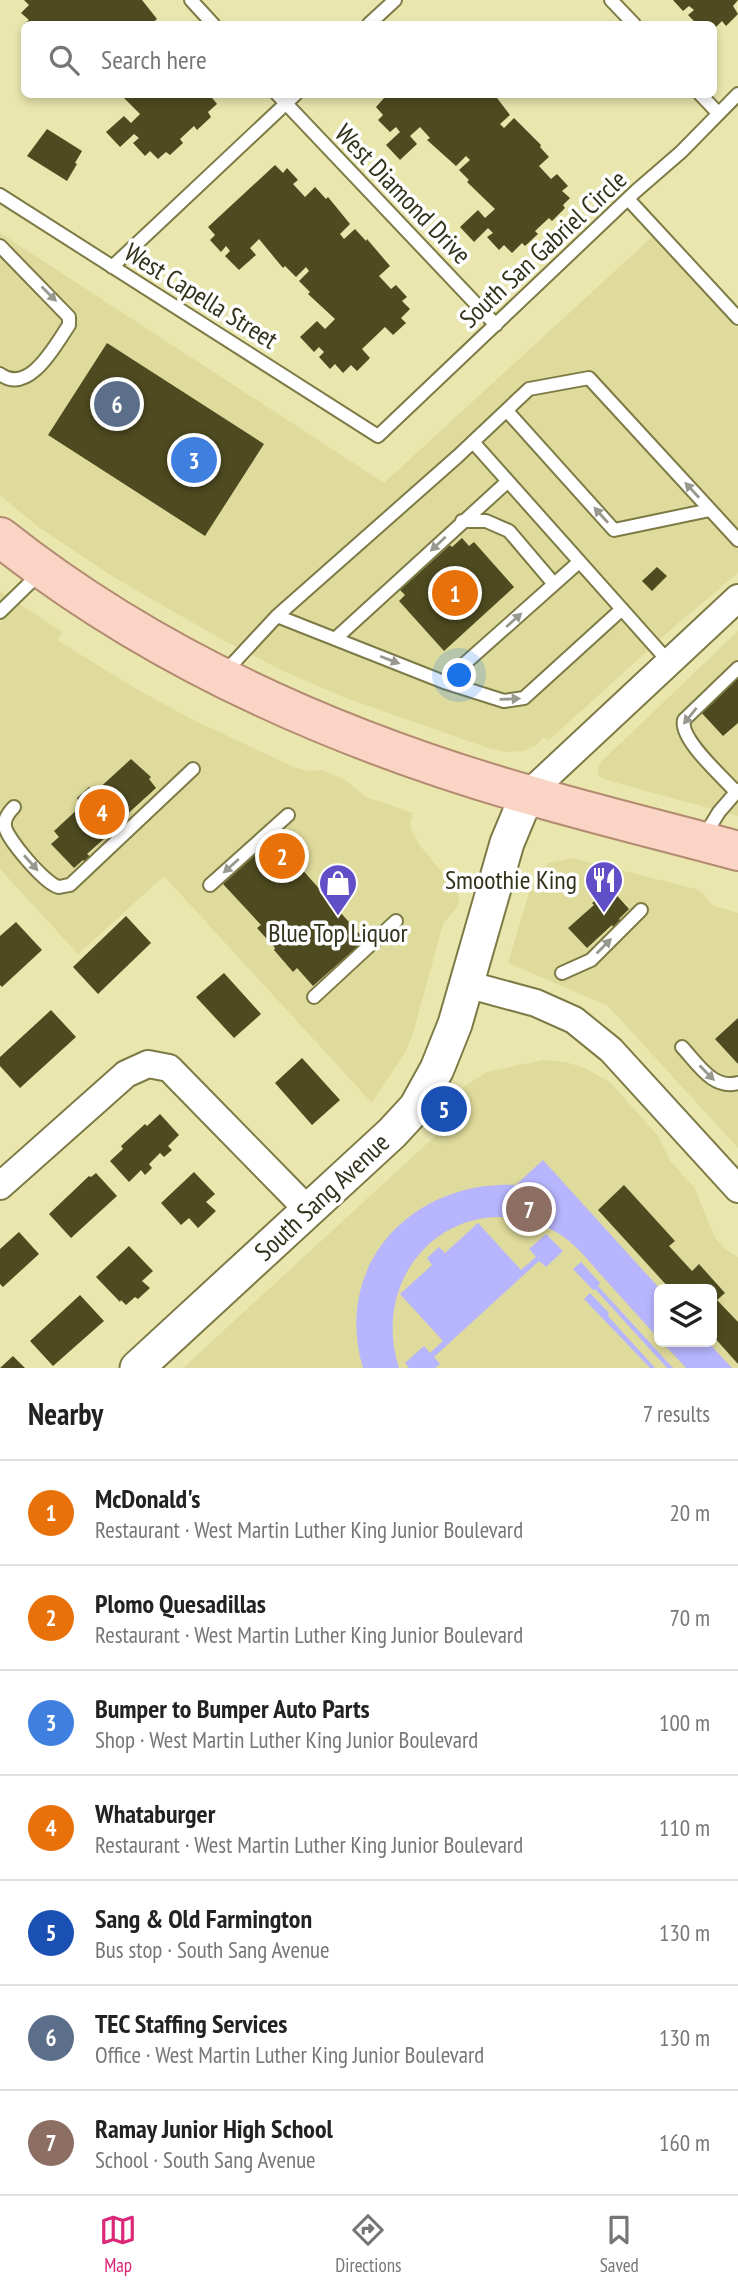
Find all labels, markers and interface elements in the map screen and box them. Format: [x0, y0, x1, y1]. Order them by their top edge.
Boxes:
search box [21, 21, 717, 98]
icon: search [45, 41, 83, 79]
text: Search here [101, 43, 207, 76]
street label: West Diamond Drive [328, 117, 478, 271]
street label: South San Gabriel Circle [452, 163, 633, 335]
street label: West Capella Street [118, 235, 284, 356]
one-way arrow [40, 285, 56, 302]
pin: 6 [94, 378, 140, 430]
pin: 3 [171, 434, 217, 486]
one-way arrow [684, 481, 700, 499]
one-way arrow [594, 507, 609, 524]
one-way arrow [430, 535, 447, 551]
pin: 1 [432, 567, 478, 619]
one-way arrow [505, 612, 523, 628]
one-way arrow [379, 655, 400, 666]
your location [442, 658, 476, 692]
one-way arrow [499, 693, 521, 704]
one-way arrow [683, 707, 698, 725]
pin: 4 [79, 786, 125, 838]
pin: 2 [259, 830, 305, 882]
one-way arrow [23, 854, 39, 872]
one-way arrow [223, 858, 240, 874]
restaurant icon: Smoothie King [583, 859, 625, 914]
shop icon: Blue Top Liquor [317, 862, 359, 917]
place label: Smoothie King [445, 863, 577, 896]
place label: Blue Top Liquor [268, 916, 408, 949]
one-way arrow [596, 938, 612, 955]
one-way arrow [698, 1064, 715, 1080]
pin: 5 [421, 1083, 467, 1135]
street label: South Sang Avenue [247, 1126, 396, 1268]
pin: 7 [506, 1183, 552, 1235]
map controls [654, 1284, 717, 1347]
button: layers [654, 1284, 717, 1347]
text: Nearby [28, 1394, 103, 1433]
text: 7 results [643, 1399, 710, 1428]
text: McDonald's [95, 1482, 200, 1515]
text: 1 [46, 1498, 57, 1527]
text: 20 m [669, 1498, 710, 1527]
text: Restaurant · West Martin Luther King Junior Boulevard [95, 1515, 523, 1544]
text: Plomo Quesadillas [95, 1587, 266, 1620]
text: 2 [46, 1603, 57, 1632]
text: 70 m [669, 1603, 710, 1632]
text: Restaurant · West Martin Luther King Junior Boulevard [95, 1620, 523, 1649]
text: Bumper to Bumper Auto Parts [95, 1692, 370, 1725]
text: 3 [46, 1708, 57, 1737]
text: 100 m [659, 1708, 710, 1737]
text: Shop · West Martin Luther King Junior Boulevard [95, 1725, 478, 1754]
text: Whataburger [95, 1797, 215, 1830]
text: 4 [46, 1813, 57, 1842]
text: 110 m [659, 1813, 710, 1842]
text: Restaurant · West Martin Luther King Junior Boulevard [95, 1830, 523, 1859]
text: Sang & Old Farmington [95, 1902, 312, 1935]
text: 5 [46, 1918, 57, 1947]
text: 130 m [659, 1918, 710, 1947]
text: Bus stop · South Sang Avenue [95, 1935, 330, 1964]
text: TEC Staffing Services [95, 2007, 287, 2040]
text: 6 [46, 2023, 57, 2052]
text: 130 m [659, 2023, 710, 2052]
text: Office · West Martin Luther King Junior Boulevard [95, 2040, 484, 2069]
text: Ramay Junior High School [95, 2112, 333, 2145]
text: 7 [46, 2128, 57, 2157]
text: 160 m [659, 2128, 710, 2157]
text: School · South Sang Avenue [95, 2145, 316, 2174]
tab: Map [99, 2211, 137, 2277]
tab: Directions [335, 2211, 401, 2277]
tab: Saved [600, 2211, 639, 2277]

